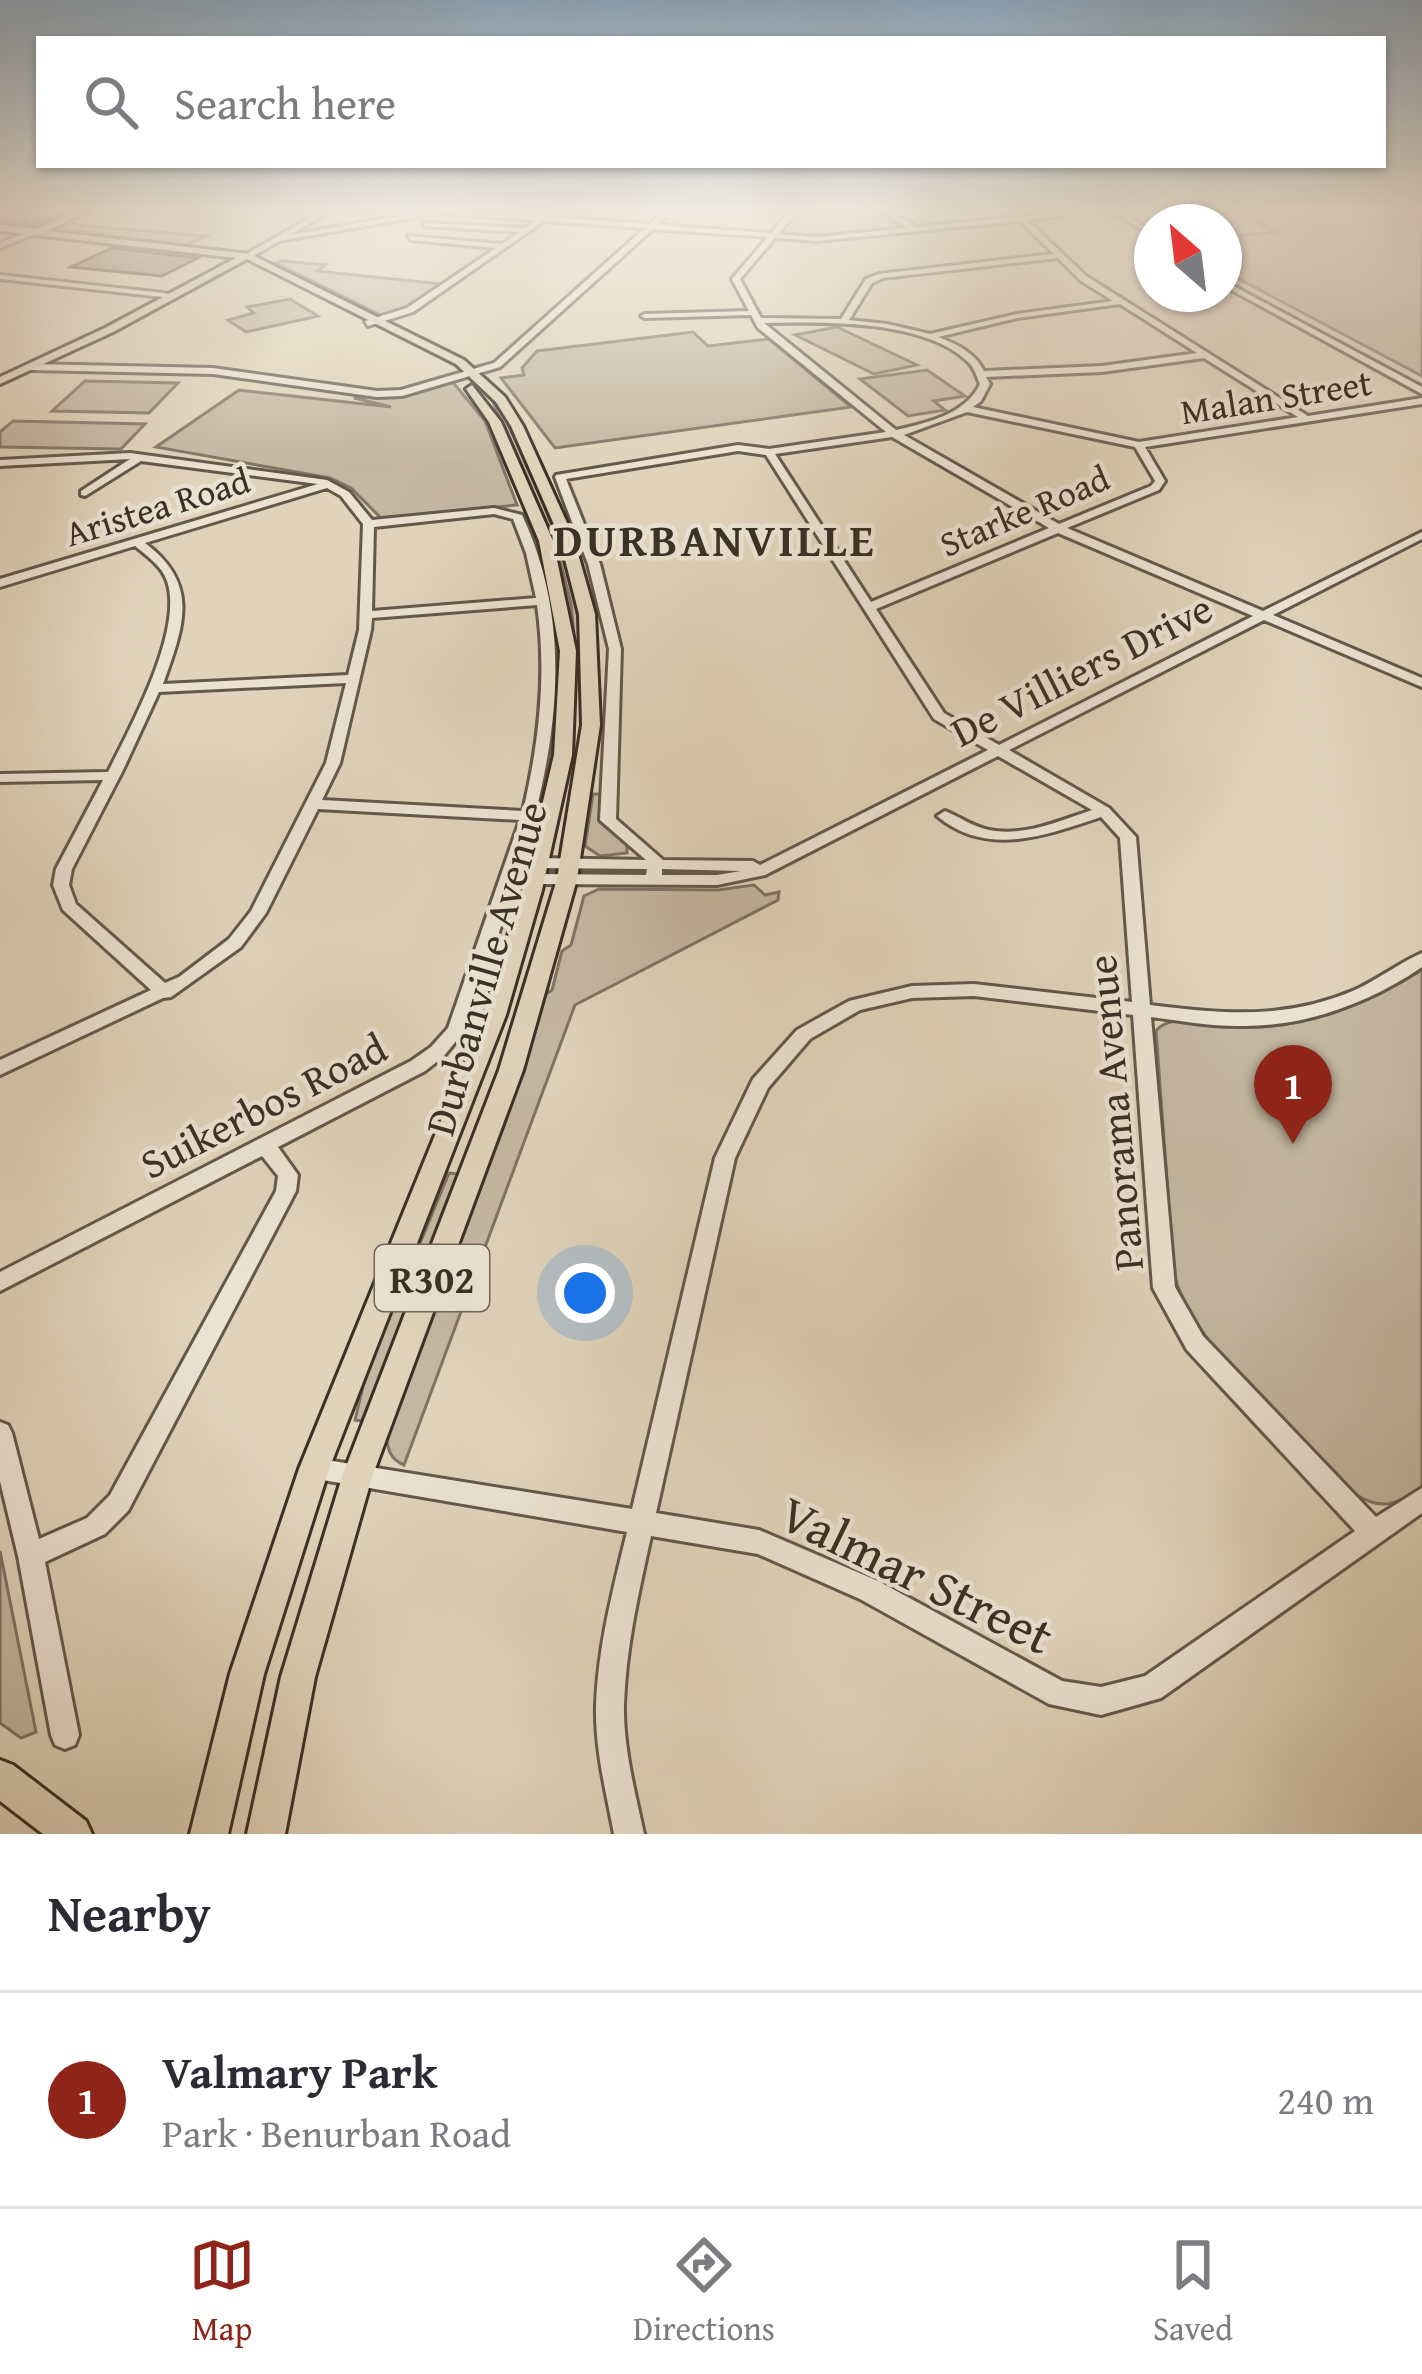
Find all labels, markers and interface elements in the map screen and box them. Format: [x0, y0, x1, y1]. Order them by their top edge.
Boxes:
search box [36, 36, 1386, 168]
icon: search [78, 69, 144, 135]
text: Search here [174, 70, 396, 135]
north arrow [1134, 204, 1242, 312]
street label: Malan Street [1177, 355, 1376, 437]
street label: Starke Road [931, 450, 1117, 570]
street label: Aristea Road [58, 453, 256, 559]
district label: DURBANVILLE [553, 507, 877, 572]
street label: De Villiers Drive [940, 577, 1222, 761]
street label: Durbanville Avenue [408, 794, 562, 1142]
street label: Panorama Avenue [1070, 953, 1158, 1273]
street label: Suikerbos Road [129, 1016, 397, 1193]
pin: 1 [1254, 1045, 1332, 1144]
road number: R302 [375, 1245, 489, 1311]
your location [555, 1263, 615, 1323]
street label: Valmar Street [768, 1475, 1066, 1673]
text: Nearby [48, 1875, 211, 1950]
text: Valmary Park [162, 2039, 437, 2104]
text: 1 [77, 2071, 97, 2128]
text: 240 m [1277, 2071, 1374, 2128]
text: Park · Benurban Road [162, 2104, 511, 2161]
tab: Map [189, 2232, 255, 2352]
tab: Directions [633, 2232, 775, 2352]
tab: Saved [1153, 2232, 1233, 2352]

